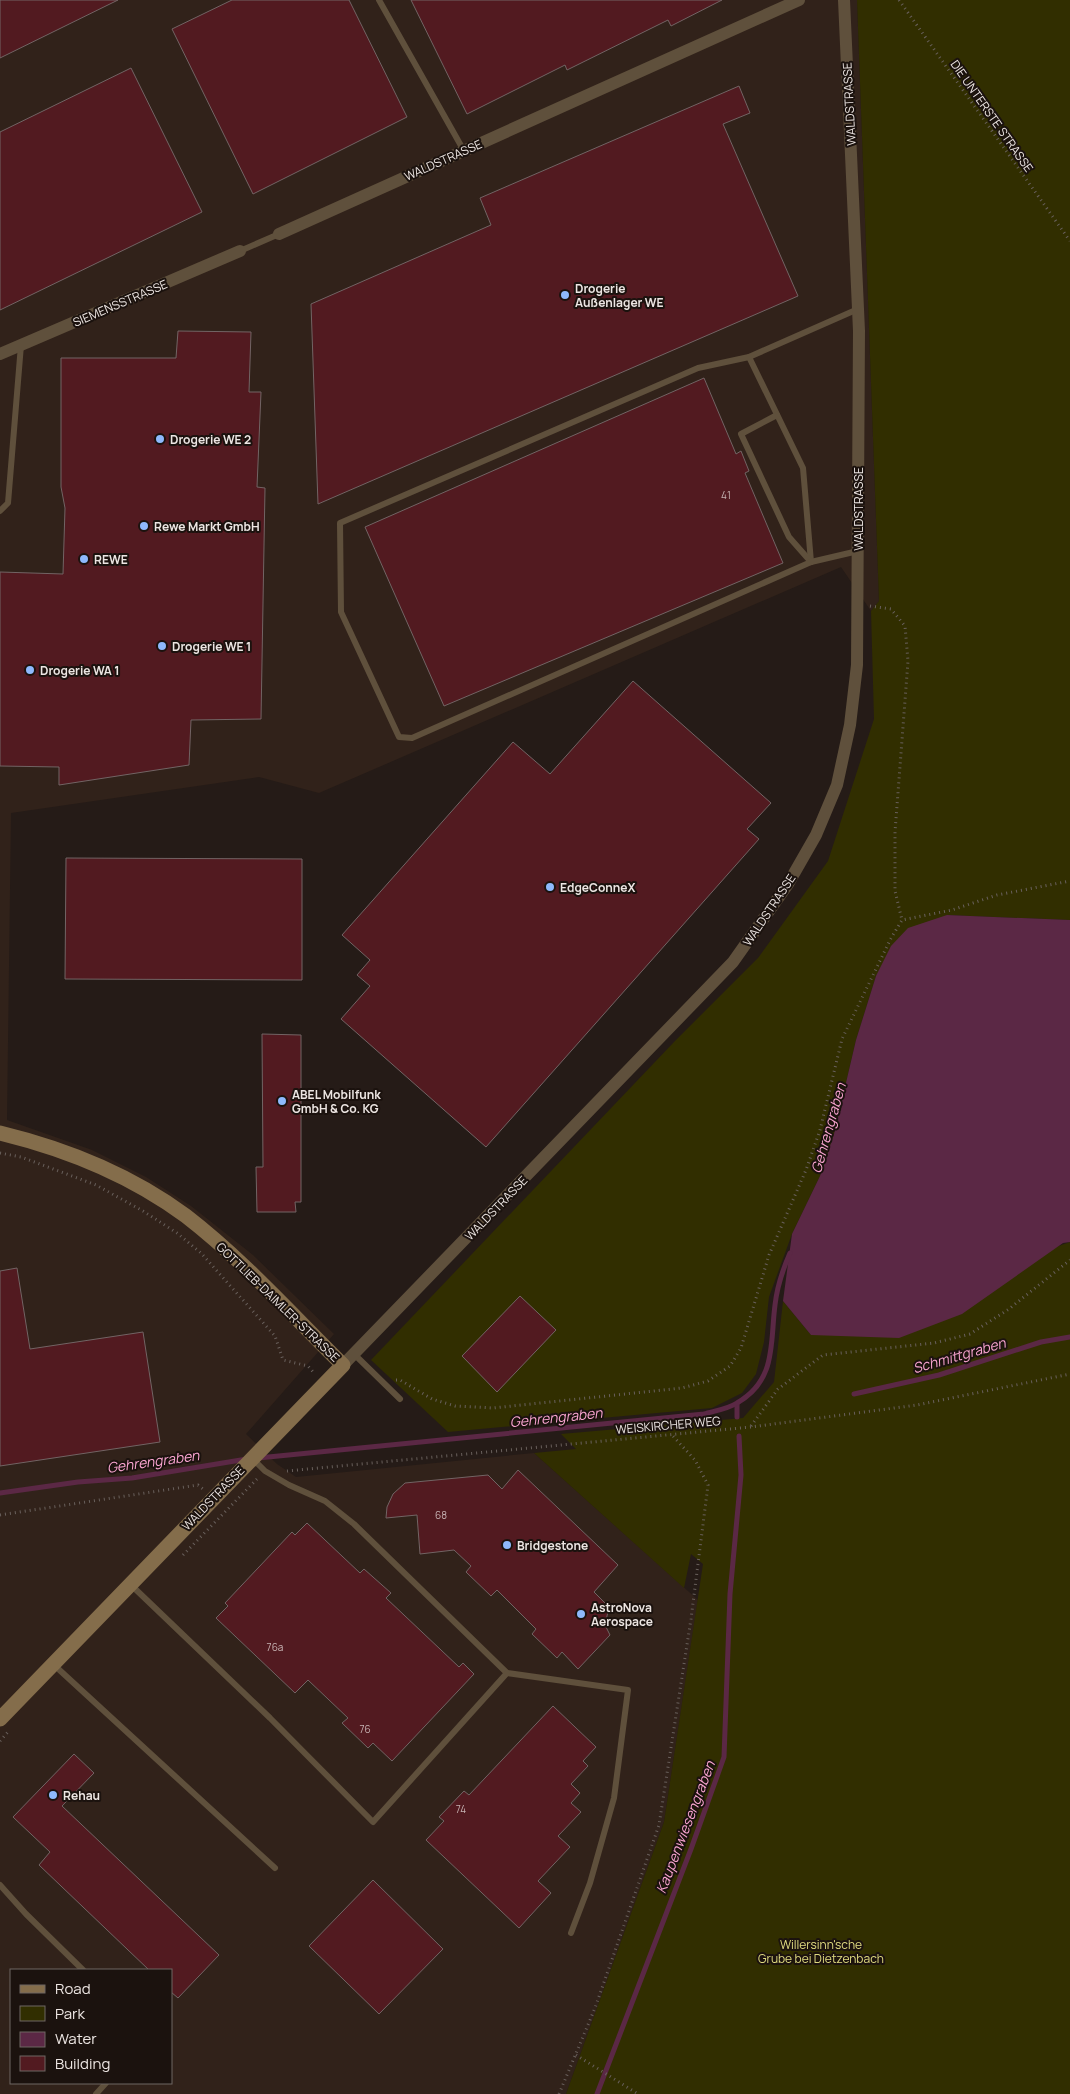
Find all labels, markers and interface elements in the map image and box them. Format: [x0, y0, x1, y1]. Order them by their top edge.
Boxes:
street label: DIE UNTERSTE STRASSE [947, 56, 1037, 176]
street label: WALDSTRASSE [838, 62, 860, 146]
street label: WALDSTRASSE [401, 135, 485, 185]
street label: SIEMENSSTRASSE [70, 275, 170, 331]
place label: Drogerie Außenlager WE [575, 280, 664, 311]
marker: Drogerie Außenlager WE [559, 289, 571, 301]
place label: Drogerie WE 2 [170, 431, 251, 448]
marker: Drogerie WE 2 [154, 433, 166, 445]
street label: WALDSTRASSE [850, 467, 867, 551]
house number: 41 [721, 488, 731, 502]
place label: Rewe Markt GmbH [154, 518, 260, 535]
marker: Rewe Markt GmbH [138, 520, 150, 532]
place label: REWE [94, 551, 128, 568]
marker: REWE [78, 553, 90, 565]
place label: Drogerie WE 1 [172, 638, 251, 655]
marker: Drogerie WE 1 [156, 640, 168, 652]
place label: Drogerie WA 1 [40, 662, 119, 679]
marker: Drogerie WA 1 [24, 664, 36, 676]
street label: WALDSTRASSE [739, 871, 799, 949]
place label: EdgeConneX [560, 879, 635, 896]
marker: EdgeConneX [544, 881, 556, 893]
water label: Gehrengraben [806, 1080, 850, 1175]
place label: ABEL Mobilfunk GmbH & Co. KG [292, 1086, 381, 1117]
marker: ABEL Mobilfunk GmbH & Co. KG [276, 1095, 288, 1107]
street label: WALDSTRASSE [461, 1172, 531, 1244]
street label: GOTTLIEB-DAIMLER-STRASSE [213, 1238, 343, 1366]
water label: Schmittgraben [910, 1333, 1008, 1377]
water label: Gehrengraben [509, 1403, 604, 1431]
street label: WEISKIRCHER WEG [615, 1412, 722, 1438]
water label: Gehrengraben [106, 1445, 201, 1477]
street label: WALDSTRASSE [178, 1462, 248, 1534]
house number: 68 [435, 1508, 447, 1522]
place label: Bridgestone [517, 1537, 588, 1554]
marker: Bridgestone [501, 1539, 513, 1551]
place label: AstroNova Aerospace [591, 1599, 653, 1630]
marker: AstroNova Aerospace [575, 1608, 587, 1620]
house number: 76a [267, 1640, 283, 1654]
house number: 76 [359, 1722, 371, 1736]
water label: Kaupenwiesengraben [651, 1758, 719, 1896]
place label: Rehau [63, 1787, 100, 1804]
marker: Rehau [47, 1789, 59, 1801]
house number: 74 [456, 1802, 466, 1816]
park label: Willersinn'sche Grube bei Dietzenbach [758, 1936, 884, 1967]
legend [10, 1969, 172, 2084]
text: Road [55, 1978, 91, 1999]
text: Park [55, 2003, 85, 2024]
text: Water [55, 2028, 97, 2049]
text: Building [55, 2053, 110, 2074]

